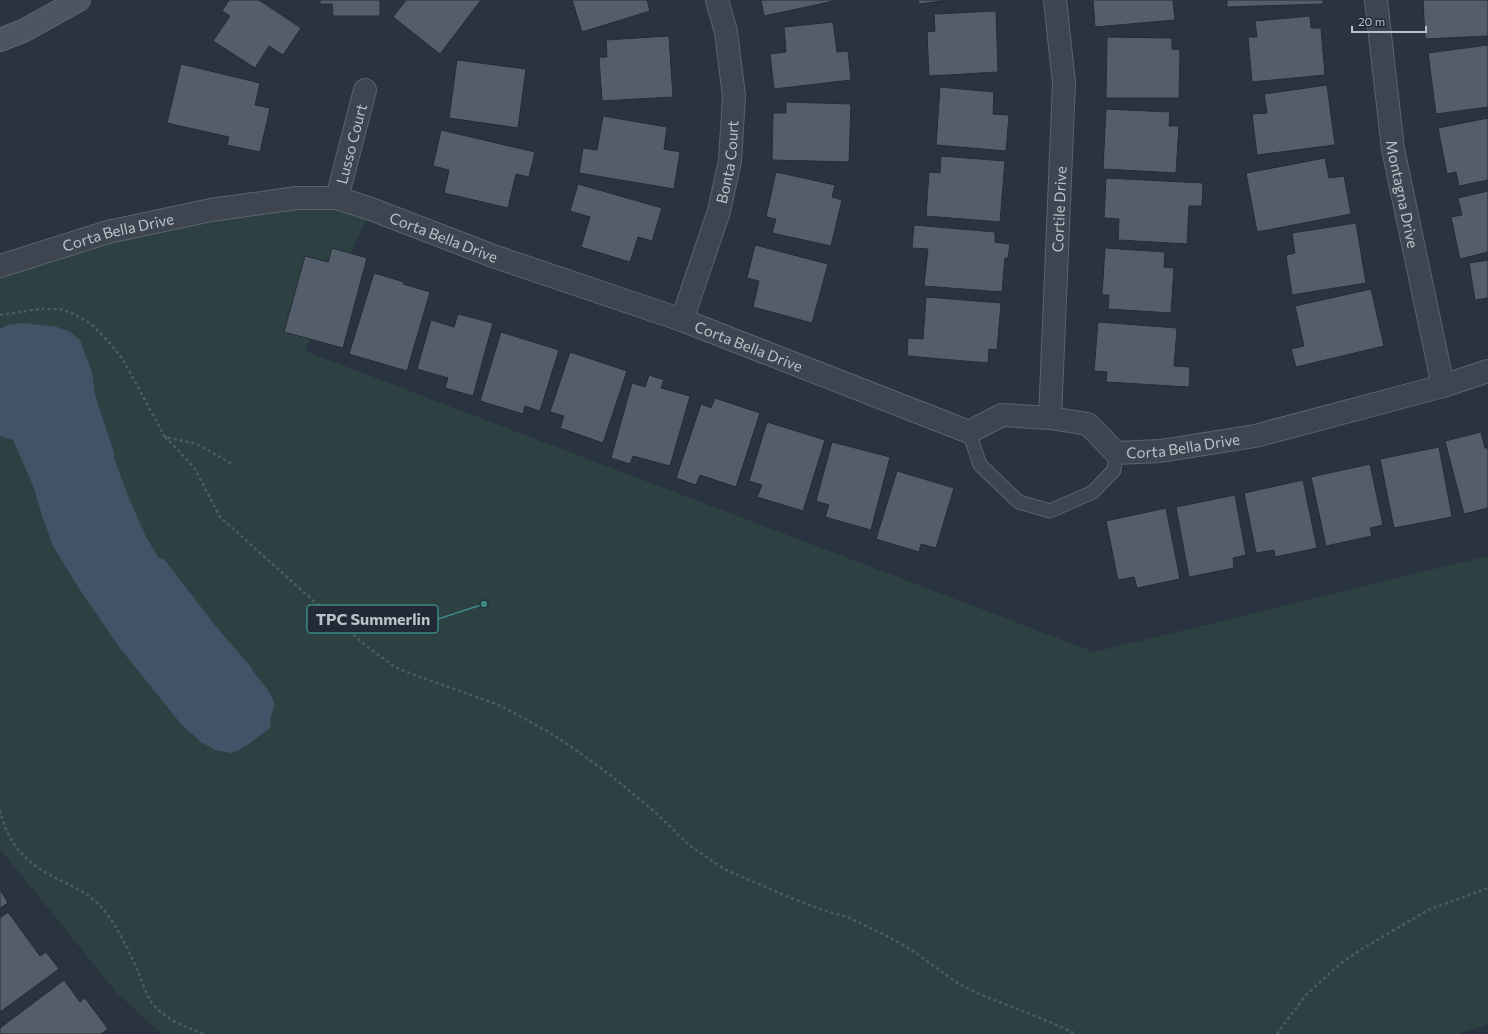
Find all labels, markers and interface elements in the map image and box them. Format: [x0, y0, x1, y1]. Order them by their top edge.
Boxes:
scale bar [1352, 8, 1426, 34]
text: 20 m [1358, 14, 1385, 28]
street label: Lusso Court [332, 102, 370, 186]
street label: Bonta Court [712, 120, 741, 205]
street label: Montagna Drive [1383, 139, 1423, 250]
street label: Cortile Drive [1048, 166, 1070, 253]
street label: Corta Bella Drive [387, 208, 500, 266]
street label: Corta Bella Drive [60, 209, 175, 255]
street label: Corta Bella Drive [692, 317, 805, 375]
street label: Corta Bella Drive [1126, 430, 1241, 462]
callout: TPC Summerlin [307, 605, 438, 633]
text: TPC Summerlin [316, 609, 430, 628]

